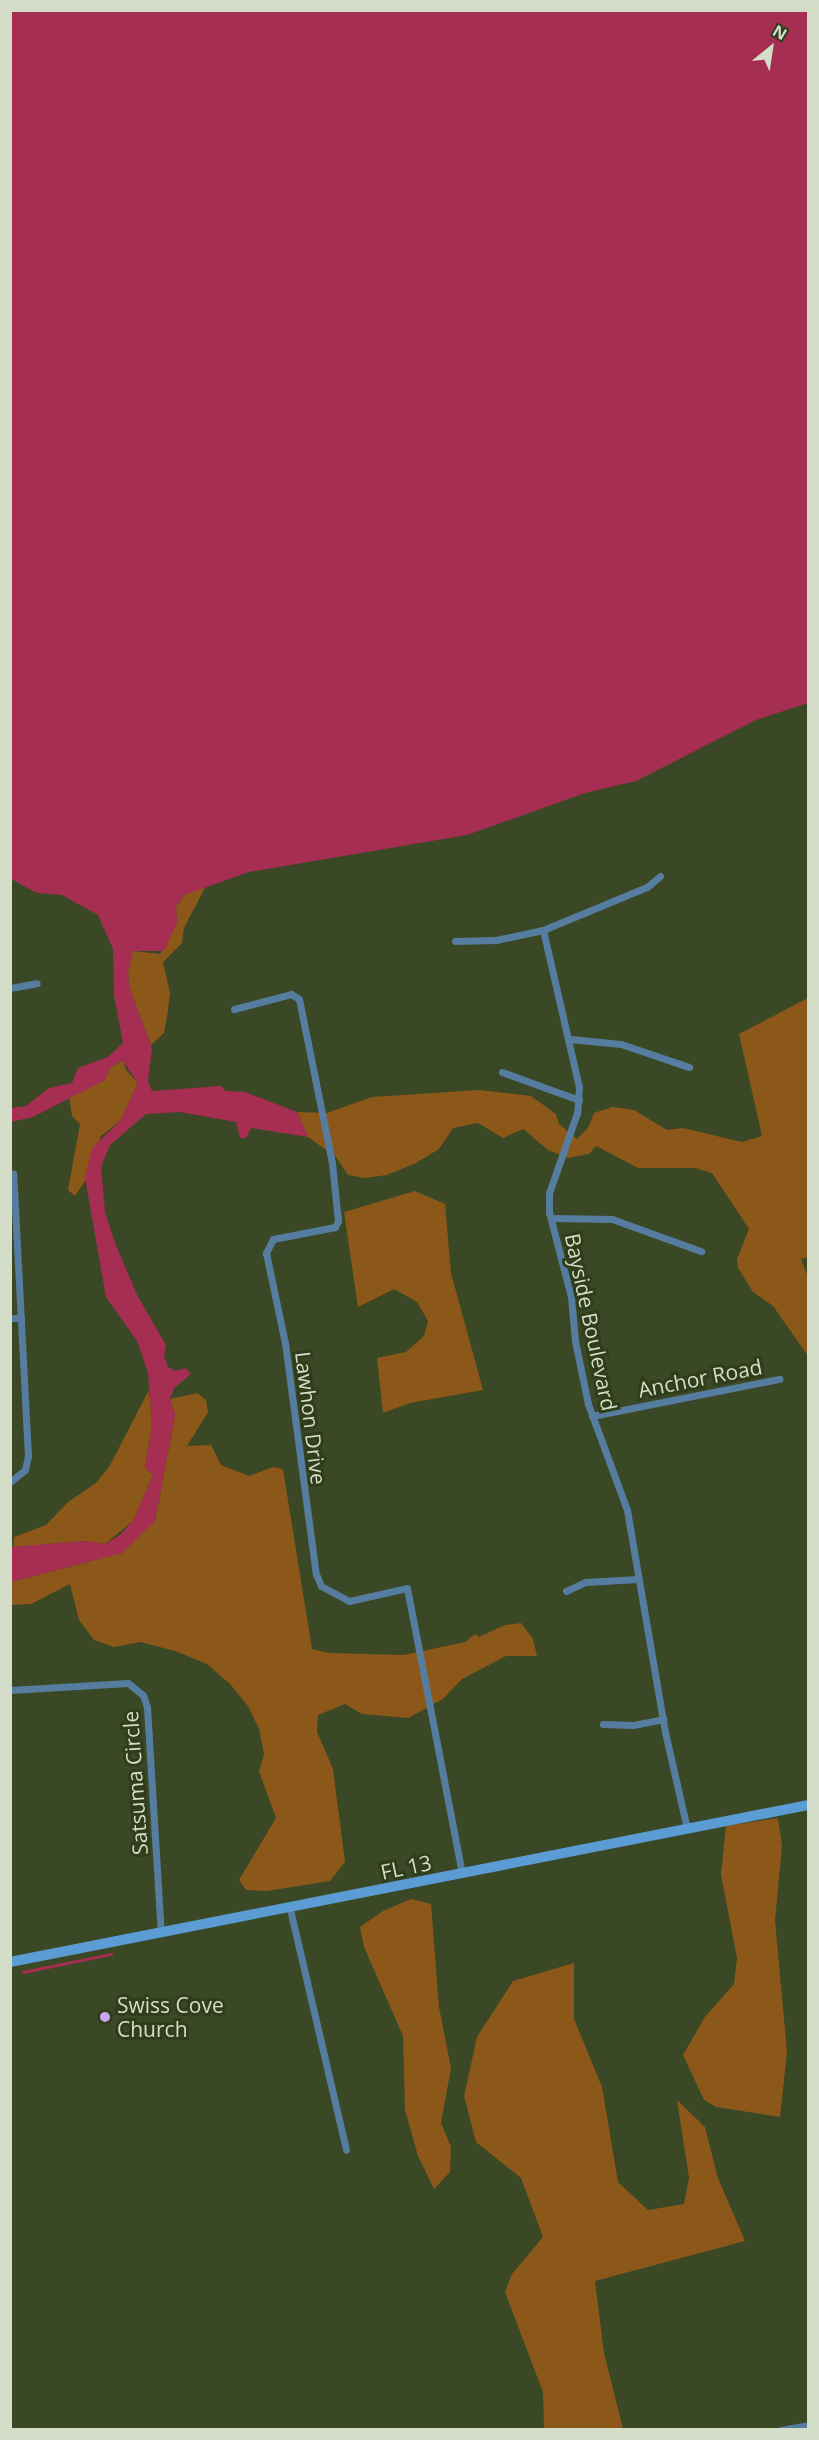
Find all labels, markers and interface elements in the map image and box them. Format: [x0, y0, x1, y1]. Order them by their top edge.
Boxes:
north arrow [741, 18, 801, 78]
text: N [769, 20, 791, 45]
street label: Bayside Boulevard [560, 1231, 622, 1413]
street label: Lawhon Drive [290, 1350, 332, 1486]
street label: Anchor Road [636, 1354, 764, 1402]
street label: Satsuma Circle [117, 1710, 153, 1856]
street label: FL 13 [378, 1849, 434, 1885]
place label: Swiss Cove Church [117, 1992, 224, 2042]
marker: Swiss Cove Church [98, 2010, 112, 2024]

